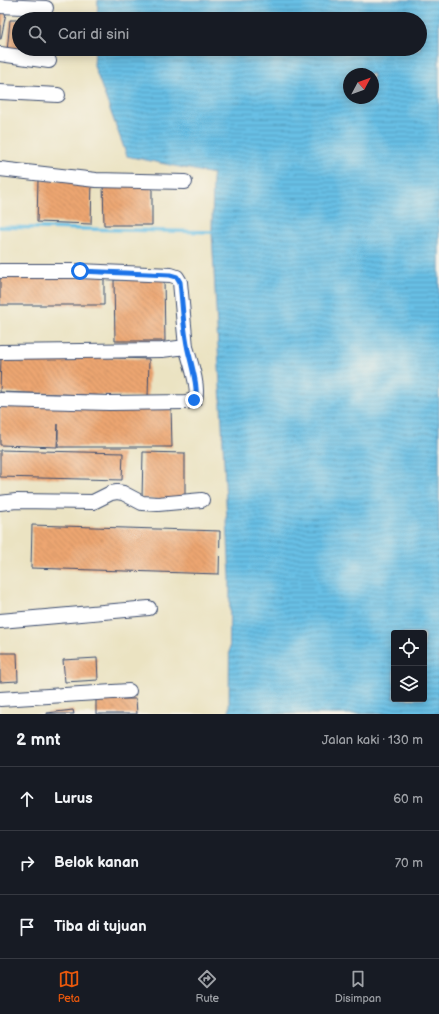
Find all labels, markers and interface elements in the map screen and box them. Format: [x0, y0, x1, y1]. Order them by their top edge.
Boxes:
search box [12, 12, 427, 56]
icon: search [26, 23, 48, 45]
text: Cari di sini [58, 25, 129, 44]
north arrow [343, 68, 379, 104]
route start [71, 262, 89, 280]
route end [185, 391, 203, 409]
map controls [391, 630, 427, 702]
button: locate [391, 630, 427, 666]
button: layers [391, 666, 427, 702]
text: 2 mnt [16, 730, 60, 750]
text: Jalan kaki · 130 m [322, 732, 423, 748]
icon: ahead [16, 788, 38, 810]
text: Lurus [54, 789, 93, 808]
text: 60 m [393, 791, 423, 807]
icon: right [16, 852, 38, 874]
text: Belok kanan [54, 853, 139, 872]
text: 70 m [395, 855, 423, 871]
icon: arrive [16, 916, 38, 938]
text: Tiba di tujuan [54, 917, 147, 936]
tab: Peta [58, 968, 80, 1005]
tab: Rute [196, 968, 219, 1005]
tab: Disimpan [335, 968, 381, 1005]

